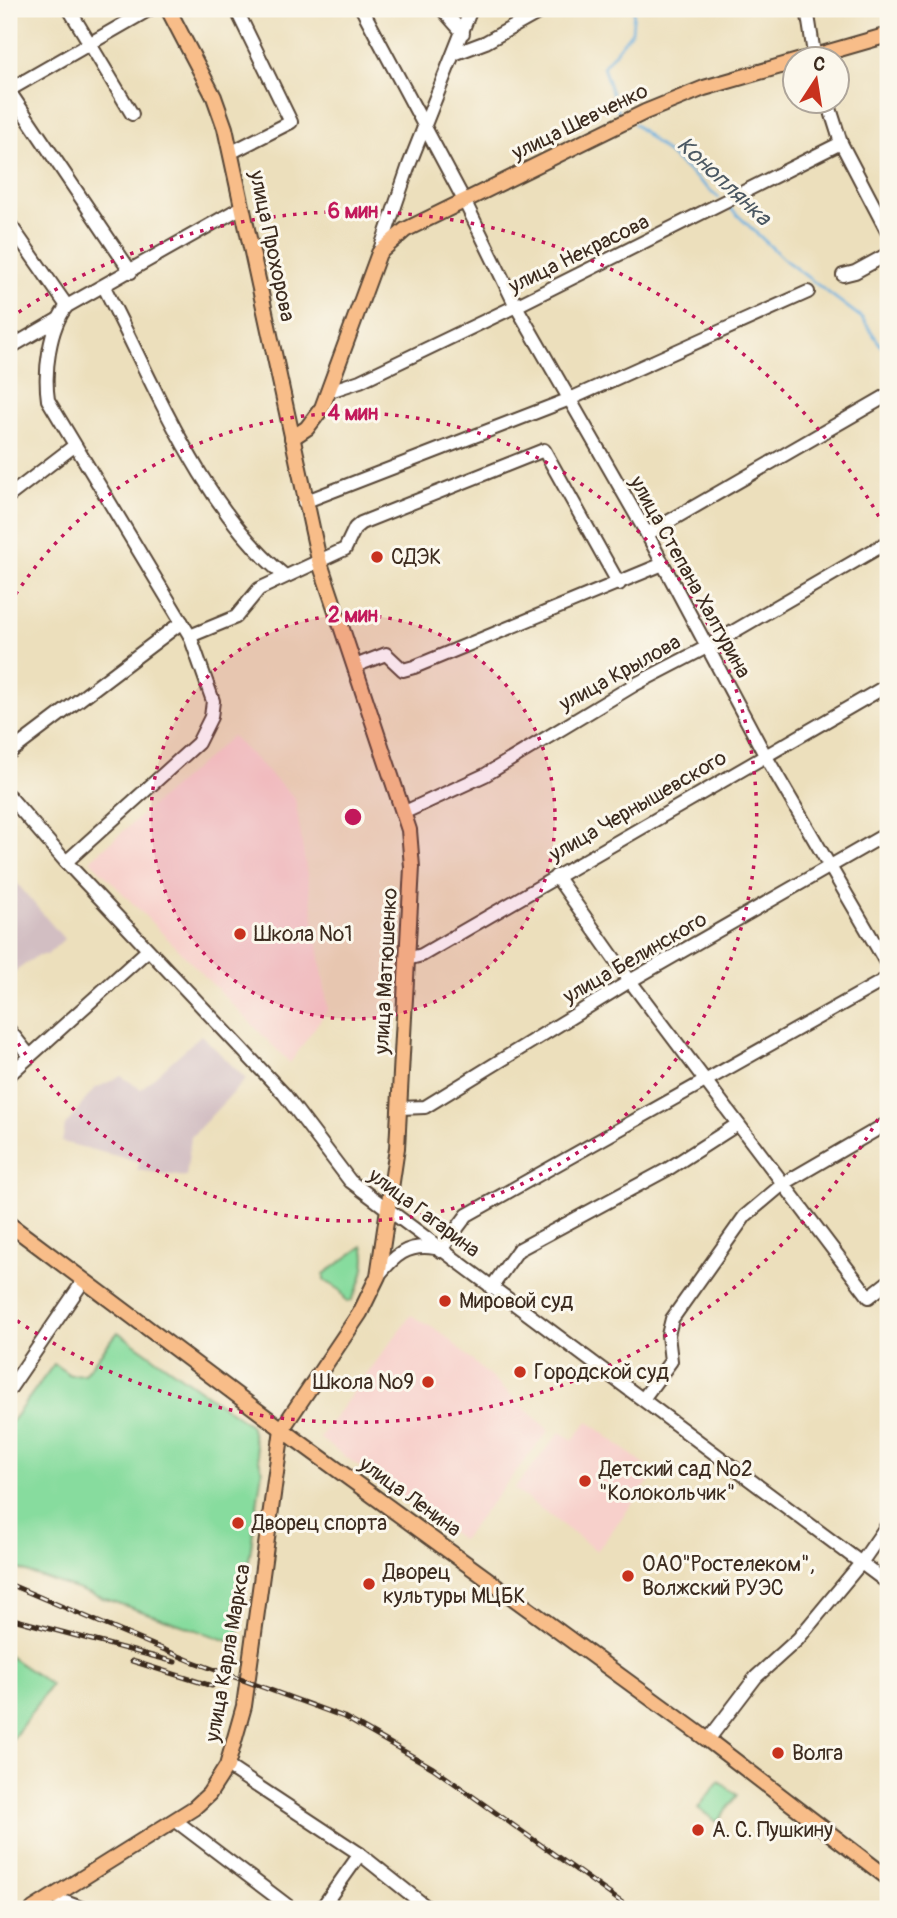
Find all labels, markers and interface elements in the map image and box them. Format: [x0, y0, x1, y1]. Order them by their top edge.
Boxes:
north arrow [782, 46, 852, 116]
text: С [811, 51, 828, 77]
street label: улица Шевченко [507, 77, 653, 167]
water label: Коноплянка [671, 130, 778, 233]
street label: улица Прохорова [243, 167, 301, 324]
text: 6 мин [328, 198, 378, 225]
street label: улица Некрасова [503, 208, 654, 300]
text: 4 мин [328, 400, 378, 427]
street label: улица Степана Халтурина [623, 470, 757, 683]
place label: СДЭК [391, 544, 441, 571]
marker: СДЭК [369, 549, 385, 565]
text: 2 мин [328, 602, 378, 629]
street label: улица Крылова [554, 629, 685, 718]
street label: улица Чернышевского [544, 744, 732, 868]
centre of rings [341, 805, 365, 829]
street label: улица Матюшенко [368, 887, 404, 1056]
street label: улица Белинского [557, 906, 712, 1011]
place label: Школа №1 [254, 921, 352, 948]
marker: Школа №1 [232, 926, 248, 942]
street label: улица Гагарина [362, 1162, 485, 1264]
place label: Мировой суд [459, 1288, 574, 1315]
marker: Мировой суд [437, 1293, 453, 1309]
place label: Городской суд [534, 1359, 669, 1386]
marker: Городской суд [512, 1364, 528, 1380]
place label: Школа №9 [313, 1369, 414, 1396]
marker: Школа №9 [420, 1374, 436, 1390]
street label: улица Ленина [353, 1450, 466, 1543]
place label: Детский сад №2 "Колокольчик" [598, 1456, 753, 1507]
marker: Детский сад №2 "Колокольчик" [577, 1473, 593, 1489]
place label: Дворец спорта [251, 1510, 387, 1537]
marker: Дворец спорта [230, 1515, 246, 1531]
place label: ОАО"Ростелеком", Волжский РУЭС [642, 1551, 815, 1602]
place label: Дворец культуры МЦБК [382, 1559, 526, 1610]
street label: улица Карла Маркса [199, 1562, 257, 1745]
marker: ОАО"Ростелеком", Волжский РУЭС [620, 1568, 636, 1584]
marker: Дворец культуры МЦБК [361, 1576, 377, 1592]
place label: Волга [792, 1740, 843, 1767]
marker: Волга [770, 1745, 786, 1761]
place label: А. С. Пушкину [712, 1817, 833, 1844]
marker: А. С. Пушкину [690, 1822, 706, 1838]

